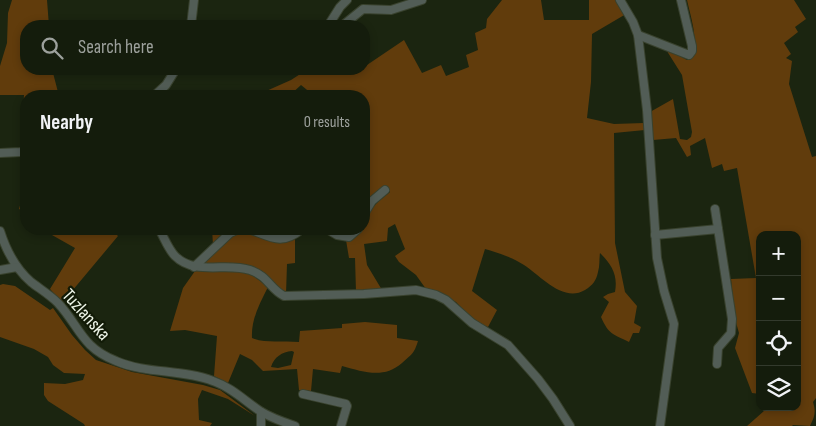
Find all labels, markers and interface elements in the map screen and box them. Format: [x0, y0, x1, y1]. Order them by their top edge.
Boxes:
search box [20, 20, 370, 75]
icon: search [38, 34, 66, 62]
text: Search here [78, 36, 154, 59]
text: Nearby [40, 110, 93, 135]
text: 0 results [304, 113, 350, 132]
map controls [756, 231, 801, 411]
button: + [756, 231, 801, 276]
button: − [756, 276, 801, 321]
street label: Tuzlanska [57, 284, 115, 346]
button: locate [756, 321, 801, 366]
button: layers [756, 366, 801, 411]

